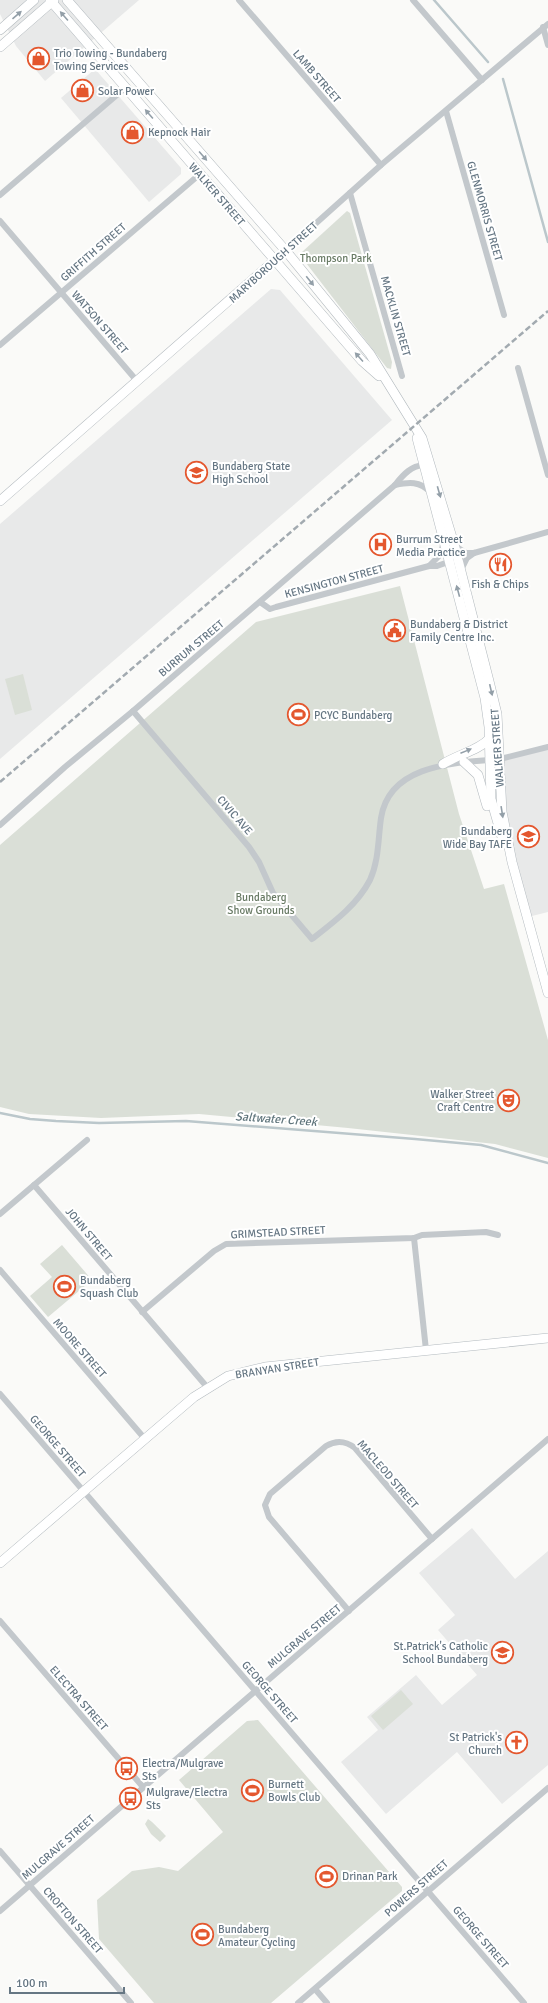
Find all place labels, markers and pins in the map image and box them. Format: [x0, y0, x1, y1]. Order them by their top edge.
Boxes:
shop icon: Trio Towing - Bundaberg Towing Services [25, 46, 51, 72]
place label: Trio Towing - Bundaberg Towing Services [54, 47, 167, 73]
shop icon: Solar Power [69, 78, 95, 104]
place label: Solar Power [98, 85, 154, 98]
shop icon: Kepnock Hair [119, 119, 145, 145]
place label: Kepnock Hair [148, 126, 211, 139]
school or university icon: Bundaberg State High School [183, 459, 209, 485]
place label: Bundaberg State High School [212, 460, 290, 486]
hospital icon: Burrum Street Media Practice [367, 532, 393, 558]
place label: Burrum Street Media Practice [396, 533, 465, 559]
restaurant icon: Fish & Chips [487, 551, 513, 577]
place label: Fish & Chips [471, 578, 529, 591]
public building icon: Bundaberg & District Family Centre Inc. [381, 617, 407, 643]
place label: Bundaberg & District Family Centre Inc. [410, 618, 508, 644]
sports icon: PCYC Bundaberg [286, 702, 312, 728]
place label: PCYC Bundaberg [314, 709, 393, 722]
school or university icon: Bundaberg Wide Bay TAFE [515, 824, 541, 850]
place label: Bundaberg Wide Bay TAFE [443, 825, 512, 851]
theatre icon: Walker Street Craft Centre [496, 1087, 522, 1113]
place label: Walker Street Craft Centre [430, 1088, 494, 1114]
sports icon: Bundaberg Squash Club [52, 1273, 78, 1299]
place label: Bundaberg Squash Club [80, 1274, 139, 1300]
school or university icon: St.Patrick's Catholic School Bundaberg [490, 1639, 516, 1665]
place label: St.Patrick's Catholic School Bundaberg [393, 1640, 488, 1666]
church icon: St Patrick's Church [504, 1730, 530, 1756]
place label: St Patrick's Church [449, 1731, 502, 1757]
bus stop icon: Electra/Mulgrave Sts [114, 1756, 140, 1782]
place label: Electra/Mulgrave Sts [142, 1757, 224, 1783]
sports icon: Burnett Bowls Club [240, 1777, 266, 1803]
place label: Burnett Bowls Club [268, 1778, 320, 1804]
bus stop icon: Mulgrave/Electra Sts [117, 1785, 143, 1811]
place label: Mulgrave/Electra Sts [146, 1786, 228, 1812]
sports icon: Drinan Park [314, 1863, 340, 1889]
place label: Drinan Park [342, 1870, 398, 1883]
sports icon: Bundaberg Amateur Cycling [190, 1922, 216, 1948]
place label: Bundaberg Amateur Cycling [218, 1923, 296, 1949]

